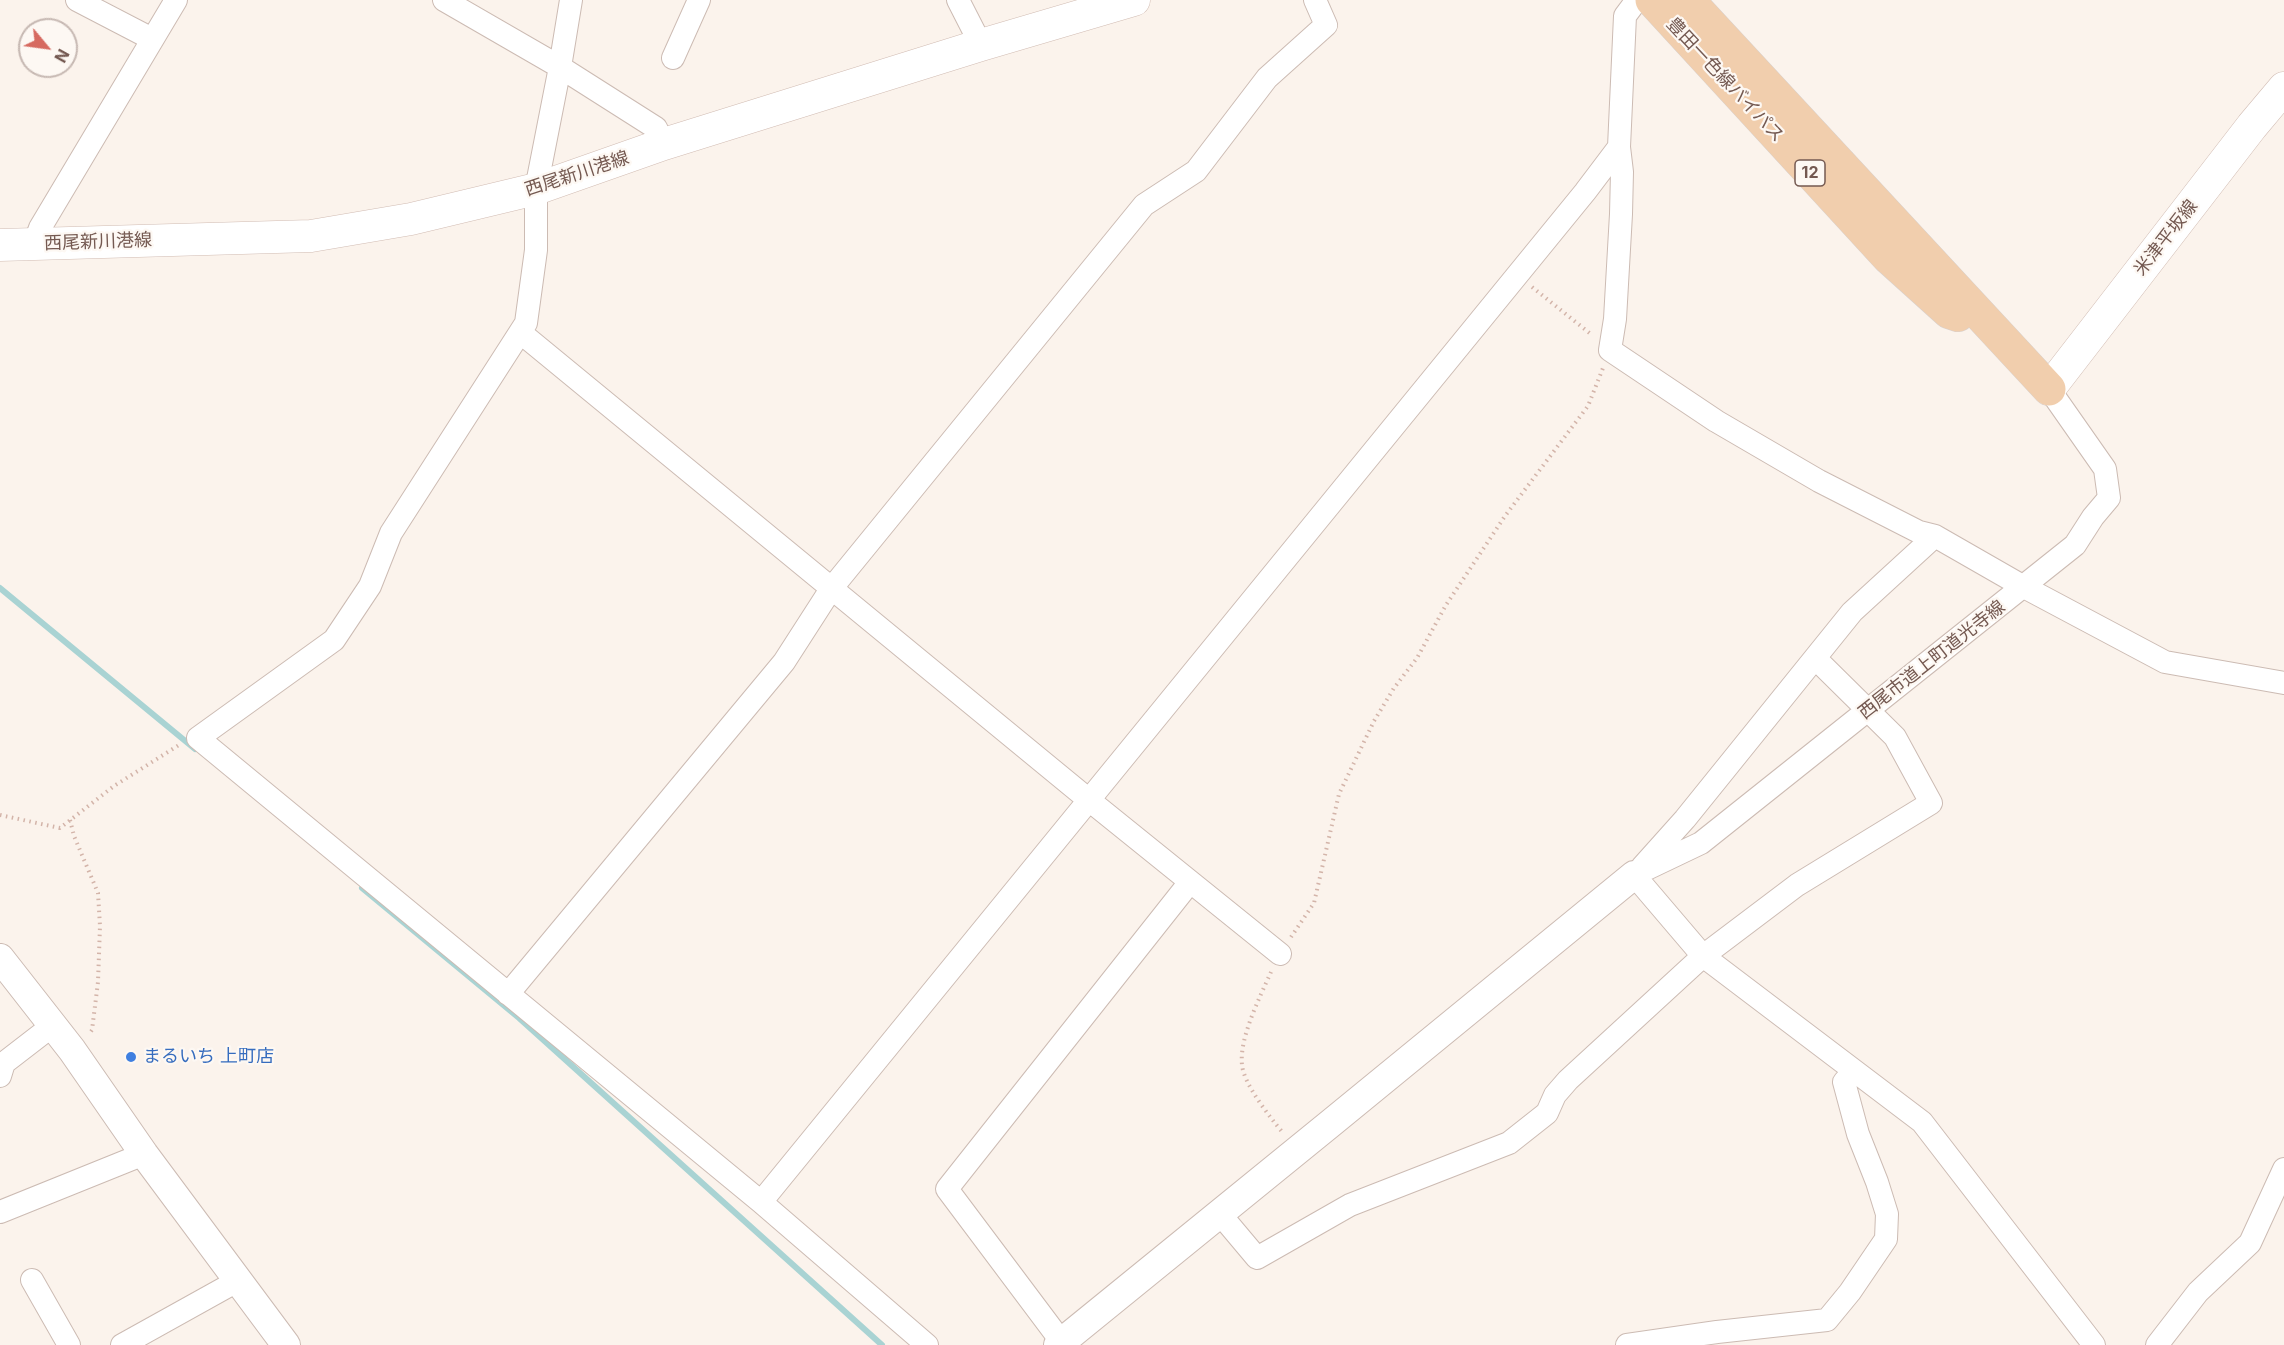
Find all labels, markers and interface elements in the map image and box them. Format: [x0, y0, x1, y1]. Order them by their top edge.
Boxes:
street label: 豊田一色線バイパス [1662, 13, 1788, 147]
north arrow [18, 18, 78, 78]
text: N [50, 46, 74, 66]
street label: 西尾新川港線 [522, 147, 632, 201]
road number: 12 [1795, 160, 1825, 186]
street label: 米津平坂線 [2130, 196, 2202, 280]
street label: 西尾新川港線 [44, 229, 152, 255]
street label: 西尾市道上町道光寺線 [1854, 596, 2010, 724]
place label: まるいち 上町店 [143, 1046, 274, 1068]
marker: まるいち 上町店 [124, 1050, 138, 1064]

